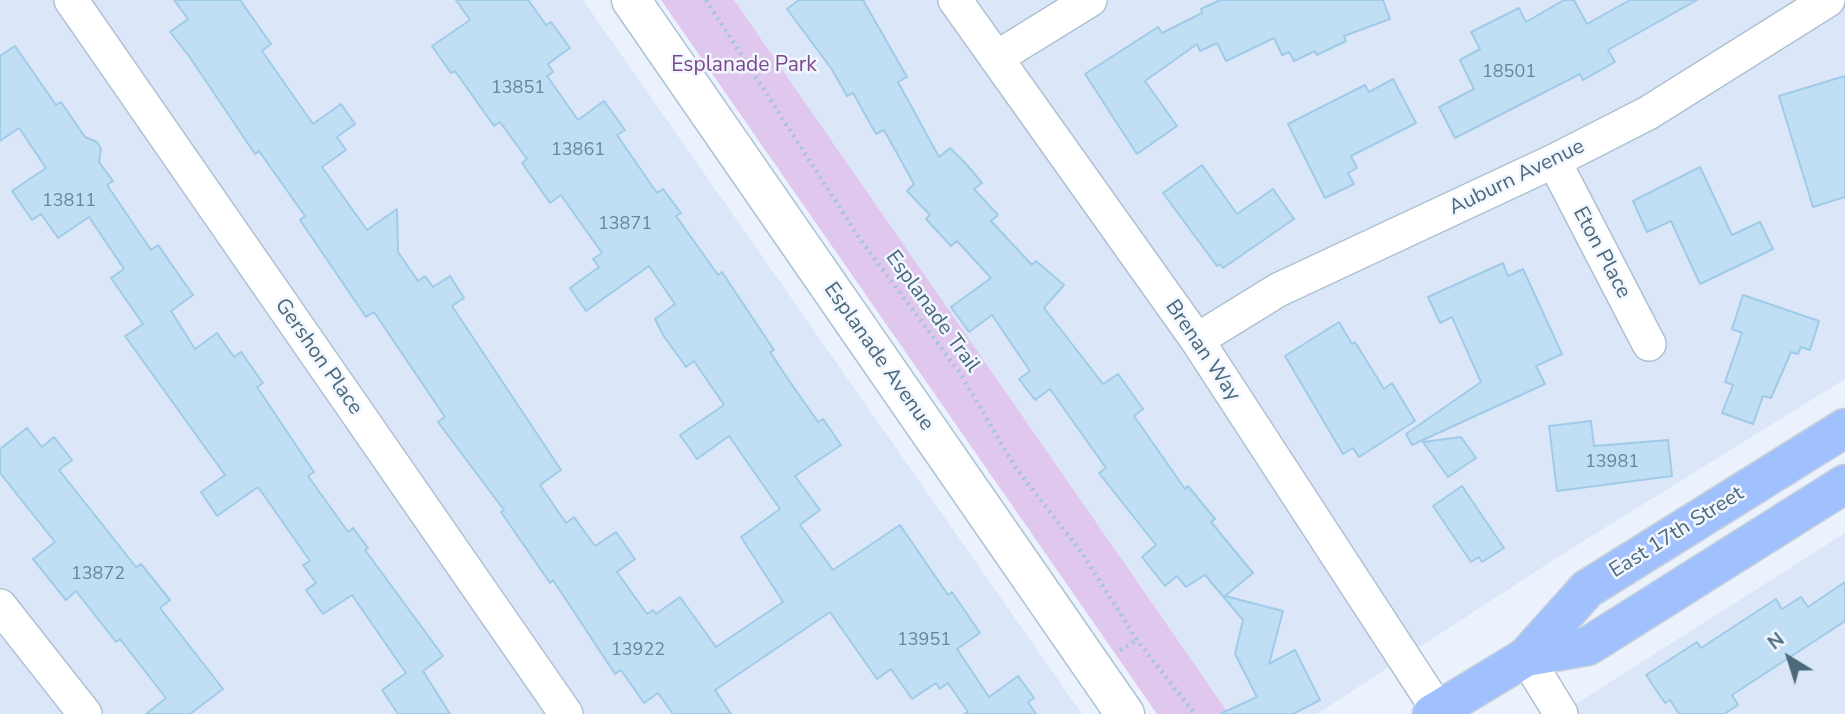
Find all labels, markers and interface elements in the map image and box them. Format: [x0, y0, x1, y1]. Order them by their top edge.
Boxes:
park label: Esplanade Park [671, 53, 817, 79]
house number: 18501 [1482, 62, 1536, 84]
house number: 13851 [491, 78, 545, 100]
street label: Auburn Avenue [1445, 134, 1589, 222]
house number: 13861 [551, 140, 605, 162]
house number: 13811 [42, 191, 96, 213]
street label: Eton Place [1566, 203, 1636, 303]
house number: 13871 [598, 214, 652, 236]
street label: Esplanade Trail [879, 246, 985, 378]
street label: Esplanade Avenue [817, 278, 939, 436]
street label: Gershon Place [269, 294, 367, 420]
street label: Brenan Way [1159, 296, 1245, 406]
house number: 13981 [1585, 452, 1639, 474]
street label: East 17th Street [1605, 482, 1749, 584]
house number: 13872 [71, 564, 125, 586]
north arrow [1754, 623, 1824, 693]
text: N [1762, 627, 1790, 656]
house number: 13951 [897, 630, 951, 652]
house number: 13922 [611, 640, 665, 662]

